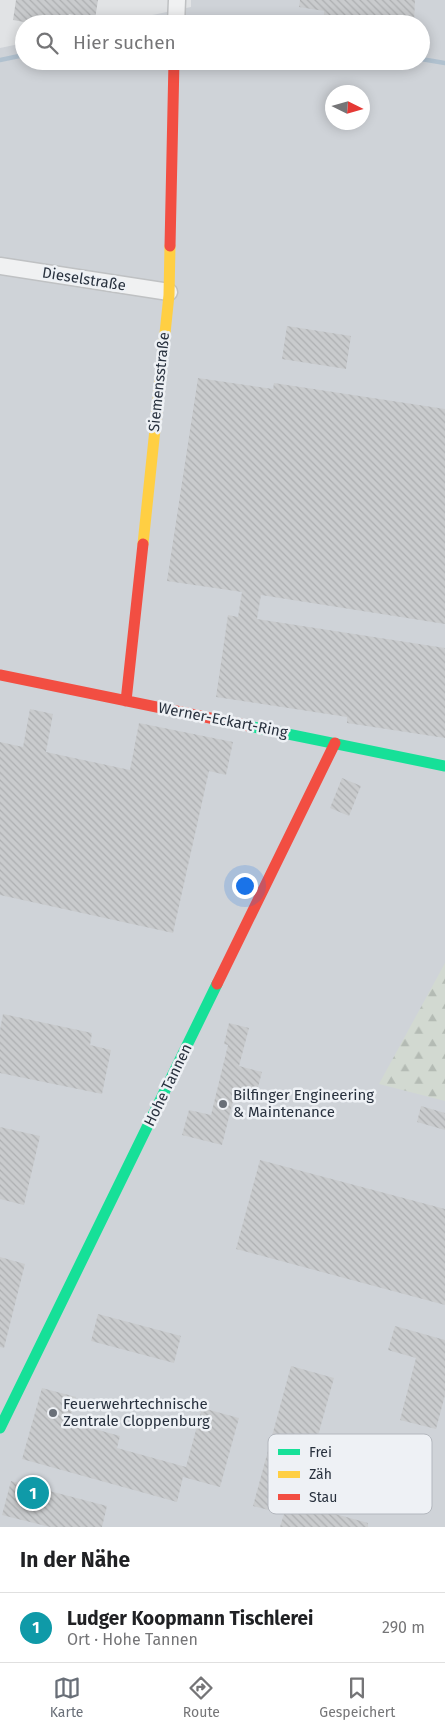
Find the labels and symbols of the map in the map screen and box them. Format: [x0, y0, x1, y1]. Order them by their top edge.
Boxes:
north arrow [325, 85, 370, 130]
street label: Dieselstraße [41, 263, 127, 295]
street label: Siemensstraße [145, 331, 173, 433]
street label: Werner-Eckart-Ring [157, 699, 289, 741]
your location [232, 873, 258, 899]
street label: Hohe Tannen [140, 1041, 196, 1129]
place label: Bilfinger Engineering & Maintenance [233, 1086, 374, 1121]
marker: Bilfinger Engineering & Maintenance [217, 1098, 229, 1110]
place label: Feuerwehrtechnische Zentrale Cloppenburg [63, 1395, 210, 1430]
marker: Feuerwehrtechnische Zentrale Cloppenburg [47, 1407, 59, 1419]
legend [268, 1434, 432, 1514]
text: Frei [309, 1444, 332, 1461]
text: Zäh [309, 1466, 332, 1483]
pin: 1 [17, 1474, 49, 1512]
text: Stau [309, 1489, 337, 1506]

